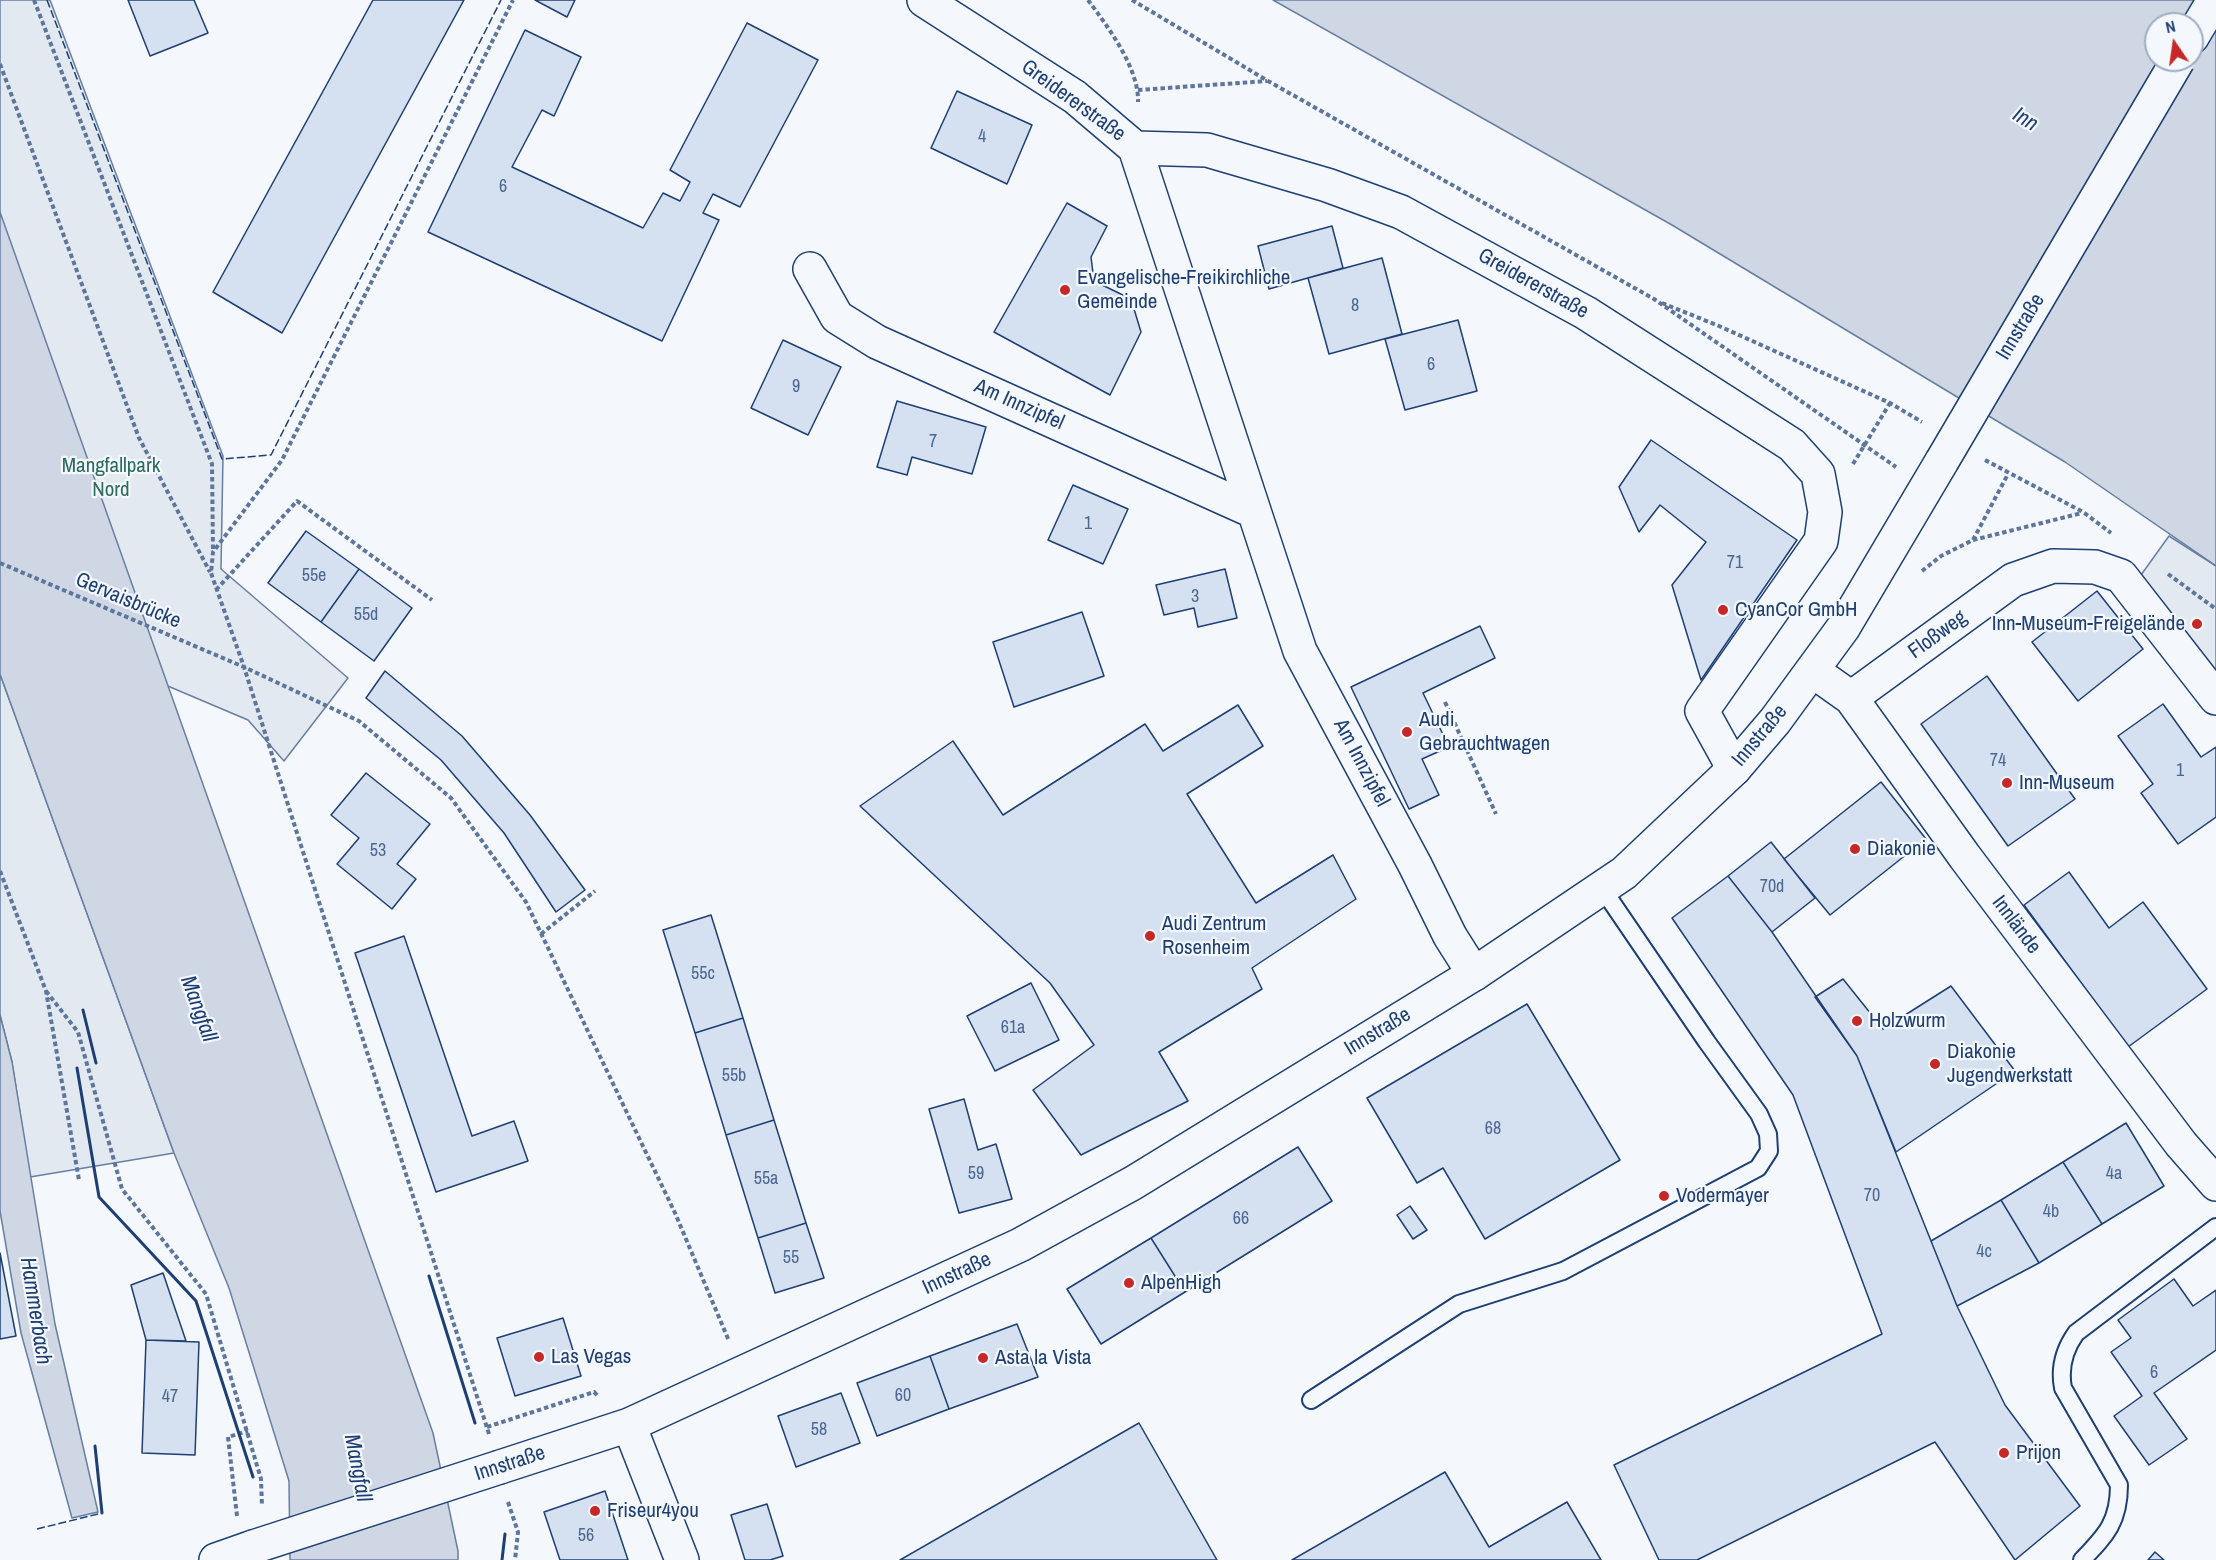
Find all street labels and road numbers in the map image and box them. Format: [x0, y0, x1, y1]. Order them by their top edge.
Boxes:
street label: Greidererstraße [1016, 55, 1130, 147]
street label: Greidererstraße [1473, 243, 1593, 325]
street label: Innstraße [1991, 289, 2051, 365]
street label: Am Innzipfel [970, 374, 1068, 436]
street label: Gervaisbrücke [72, 568, 184, 634]
street label: Floßweg [1904, 605, 1972, 665]
street label: Innstraße [1727, 700, 1793, 772]
street label: Am Innzipfel [1327, 715, 1395, 811]
street label: Innlände [1986, 891, 2046, 959]
street label: Innstraße [1340, 1002, 1416, 1062]
street label: Innstraße [919, 1247, 995, 1301]
street label: Innstraße [472, 1441, 548, 1487]

